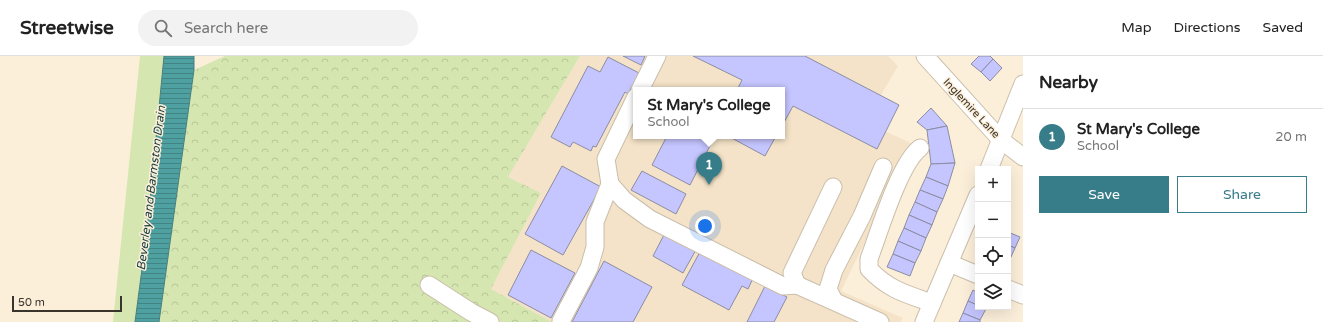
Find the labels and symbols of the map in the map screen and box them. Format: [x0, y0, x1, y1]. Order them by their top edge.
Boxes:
street label: Inglemire Lane [941, 76, 1003, 141]
water label: Beverley and Barmston Drain [134, 104, 168, 271]
pin: 1 [696, 152, 722, 185]
your location [695, 216, 715, 236]
scale bar [12, 294, 122, 313]

